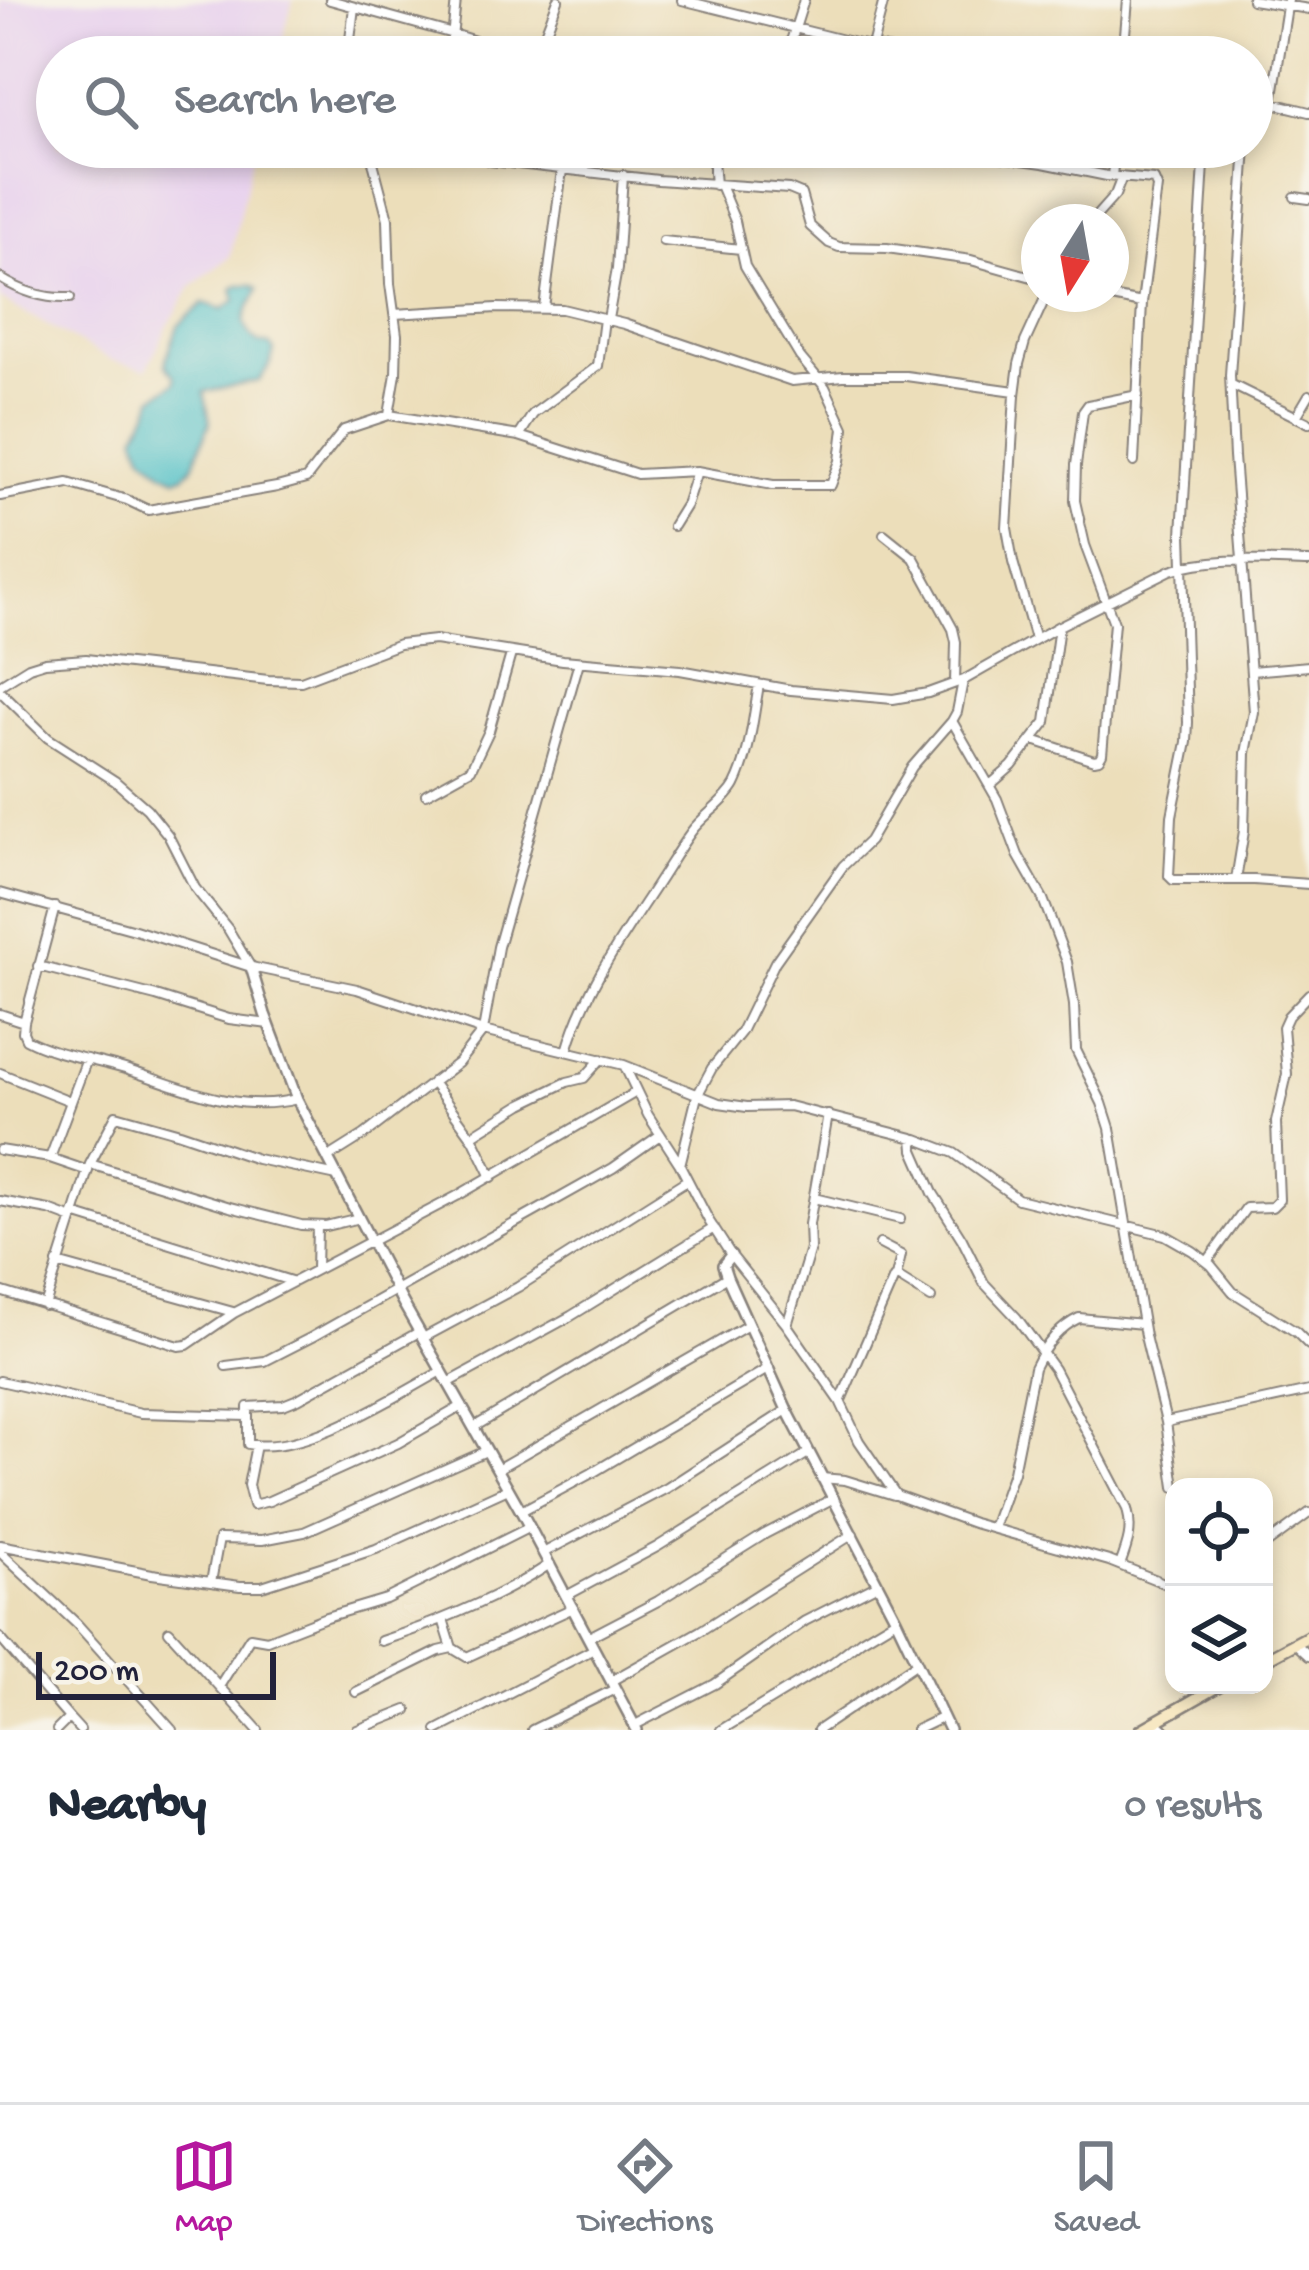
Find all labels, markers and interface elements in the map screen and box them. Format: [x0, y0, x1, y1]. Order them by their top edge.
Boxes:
search box [36, 36, 1273, 168]
icon: search [78, 69, 144, 135]
text: Search here [174, 76, 396, 129]
north arrow [1021, 204, 1129, 312]
map controls [1165, 1478, 1273, 1694]
button: locate [1165, 1478, 1273, 1586]
button: layers [1165, 1586, 1273, 1694]
scale bar [36, 1646, 276, 1699]
text: 200 m [54, 1654, 139, 1692]
text: Nearby [48, 1778, 206, 1838]
text: 0 results [1124, 1785, 1261, 1831]
tab: Map [171, 2133, 237, 2243]
tab: Directions [578, 2133, 712, 2243]
tab: Saved [1054, 2133, 1138, 2243]

